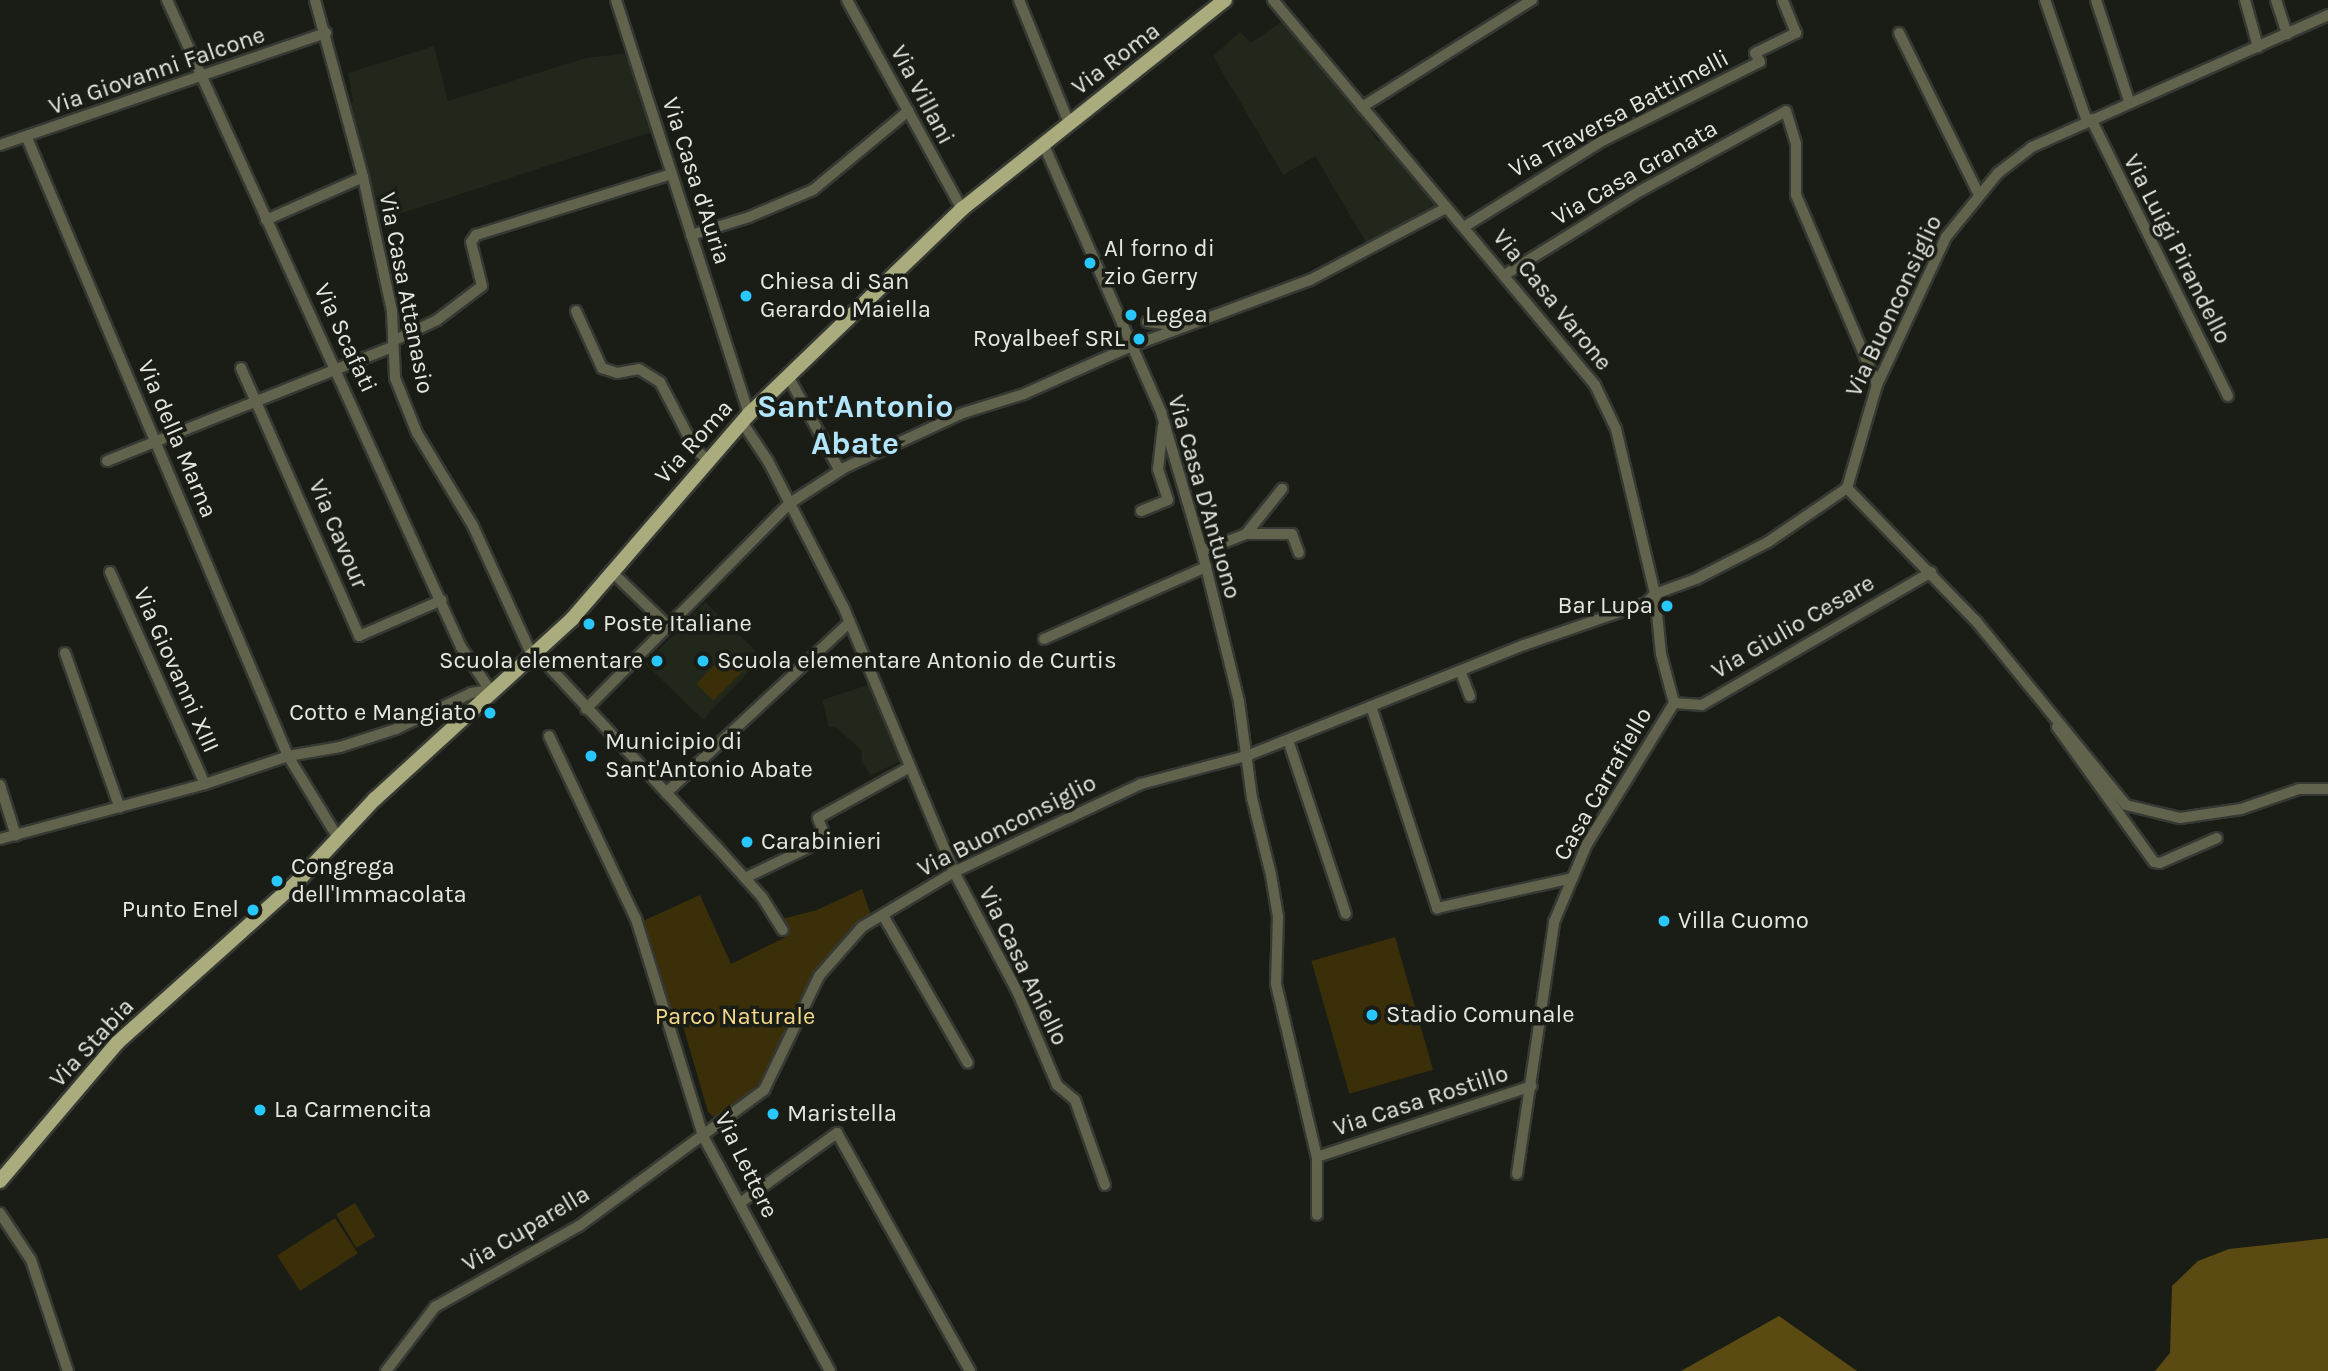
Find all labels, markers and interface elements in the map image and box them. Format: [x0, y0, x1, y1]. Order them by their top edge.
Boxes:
street label: Via Roma [1066, 16, 1166, 102]
street label: Via Giovanni Falcone [45, 20, 269, 122]
street label: Via Villani [884, 40, 960, 150]
street label: Via Traversa Battimelli [1504, 44, 1734, 184]
street label: Via Casa d'Auria [655, 94, 737, 268]
street label: Via Casa Granata [1547, 114, 1723, 232]
street label: Via Luigi Pirandello [2117, 149, 2237, 349]
street label: Via Casa Attanasio [372, 190, 440, 396]
street label: Via Buonconsiglio [1839, 211, 1949, 401]
street label: Via Casa Varone [1486, 223, 1618, 377]
place label: Al forno di zio Gerry [1104, 235, 1215, 291]
marker: Al forno di zio Gerry [1082, 255, 1098, 271]
place label: Chiesa di San Gerardo Maiella [760, 268, 931, 324]
street label: Via Scafati [307, 279, 383, 397]
marker: Chiesa di San Gerardo Maiella [738, 288, 754, 304]
place label: Legea [1145, 301, 1208, 329]
marker: Legea [1123, 307, 1139, 323]
place label: Royalbeef SRL [973, 325, 1125, 353]
marker: Royalbeef SRL [1131, 331, 1147, 347]
street label: Via della Marna [131, 356, 223, 522]
district label: Sant'Antonio Abate [757, 389, 953, 464]
street label: Via Casa D'Antuono [1161, 392, 1247, 602]
street label: Via Roma [649, 394, 739, 490]
street label: Via Cavour [302, 475, 374, 593]
street label: Via Giulio Cesare [1706, 569, 1880, 685]
street label: Via Giovanni XIII [127, 583, 225, 757]
place label: Bar Lupa [1558, 592, 1653, 620]
marker: Bar Lupa [1659, 598, 1675, 614]
place label: Poste Italiane [603, 610, 752, 638]
marker: Poste Italiane [581, 616, 597, 632]
place label: Scuola elementare [439, 647, 643, 675]
place label: Scuola elementare Antonio de Curtis [717, 647, 1117, 675]
marker: Scuola elementare [649, 653, 665, 669]
marker: Scuola elementare Antonio de Curtis [695, 653, 711, 669]
place label: Cotto e Mangiato [289, 699, 476, 727]
street label: Casa Carrafiello [1547, 702, 1659, 866]
marker: Cotto e Mangiato [482, 705, 498, 721]
place label: Municipio di Sant'Antonio Abate [605, 728, 813, 784]
marker: Municipio di Sant'Antonio Abate [583, 748, 599, 764]
street label: Via Buonconsiglio [913, 768, 1101, 884]
place label: Carabinieri [761, 828, 882, 856]
marker: Carabinieri [739, 834, 755, 850]
place label: Congrega dell'Immacolata [291, 853, 467, 909]
marker: Congrega dell'Immacolata [269, 873, 285, 889]
street label: Via Casa Aniello [972, 882, 1074, 1050]
place label: Punto Enel [122, 896, 239, 924]
marker: Punto Enel [245, 902, 261, 918]
place label: Villa Cuomo [1678, 907, 1809, 935]
marker: Villa Cuomo [1656, 913, 1672, 929]
street label: Via Stabia [44, 993, 140, 1093]
place label: Stadio Comunale [1386, 1001, 1574, 1029]
park label: Parco Naturale [655, 1003, 815, 1031]
marker: Stadio Comunale [1364, 1007, 1380, 1023]
street label: Via Casa Rostillo [1330, 1059, 1512, 1143]
place label: La Carmencita [274, 1096, 432, 1124]
place label: Maristella [787, 1100, 897, 1128]
marker: La Carmencita [252, 1102, 268, 1118]
marker: Maristella [765, 1106, 781, 1122]
street label: Via Lettere [708, 1107, 784, 1223]
street label: Via Cuparella [457, 1180, 595, 1278]

